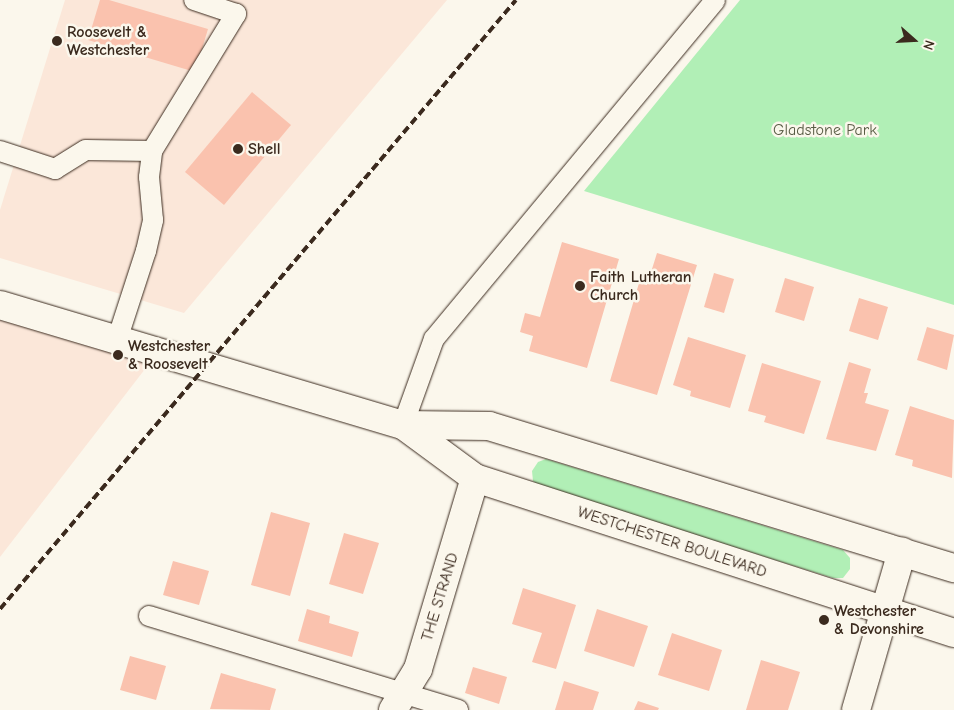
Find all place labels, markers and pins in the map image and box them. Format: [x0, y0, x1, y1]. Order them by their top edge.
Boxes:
place label: Roosevelt & Westchester [67, 22, 149, 60]
marker: Roosevelt & Westchester [51, 35, 63, 47]
place label: Shell [248, 139, 281, 159]
marker: Shell [232, 143, 244, 155]
place label: Faith Lutheran Church [590, 267, 692, 305]
marker: Faith Lutheran Church [574, 280, 586, 292]
place label: Westchester & Roosevelt [128, 336, 210, 374]
marker: Westchester & Roosevelt [112, 349, 124, 361]
place label: Westchester & Devonshire [834, 601, 924, 639]
marker: Westchester & Devonshire [818, 614, 830, 626]

